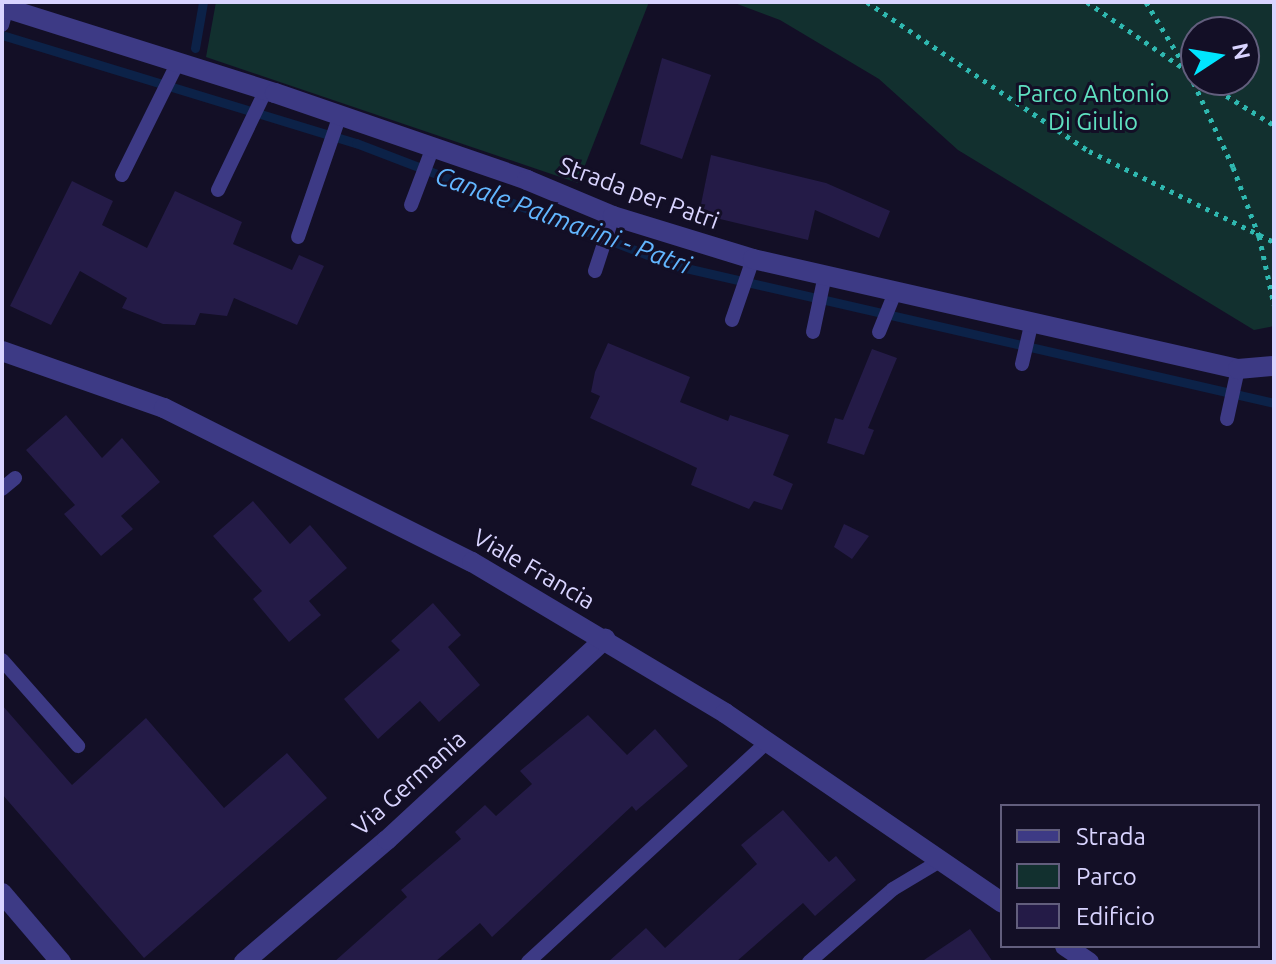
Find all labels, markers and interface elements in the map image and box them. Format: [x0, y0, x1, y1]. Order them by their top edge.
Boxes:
north arrow [1180, 16, 1260, 96]
text: N [1228, 41, 1256, 62]
park label: Parco Antonio Di Giulio [1017, 80, 1169, 136]
street label: Strada per Patri [555, 151, 723, 235]
water label: Canale Palmarini - Patri [431, 159, 695, 281]
street label: Viale Francia [468, 523, 600, 615]
street label: Via Germania [346, 725, 472, 841]
legend [1000, 804, 1260, 948]
text: Strada [1076, 823, 1146, 850]
text: Parco [1076, 863, 1137, 890]
text: Edificio [1076, 903, 1155, 930]

